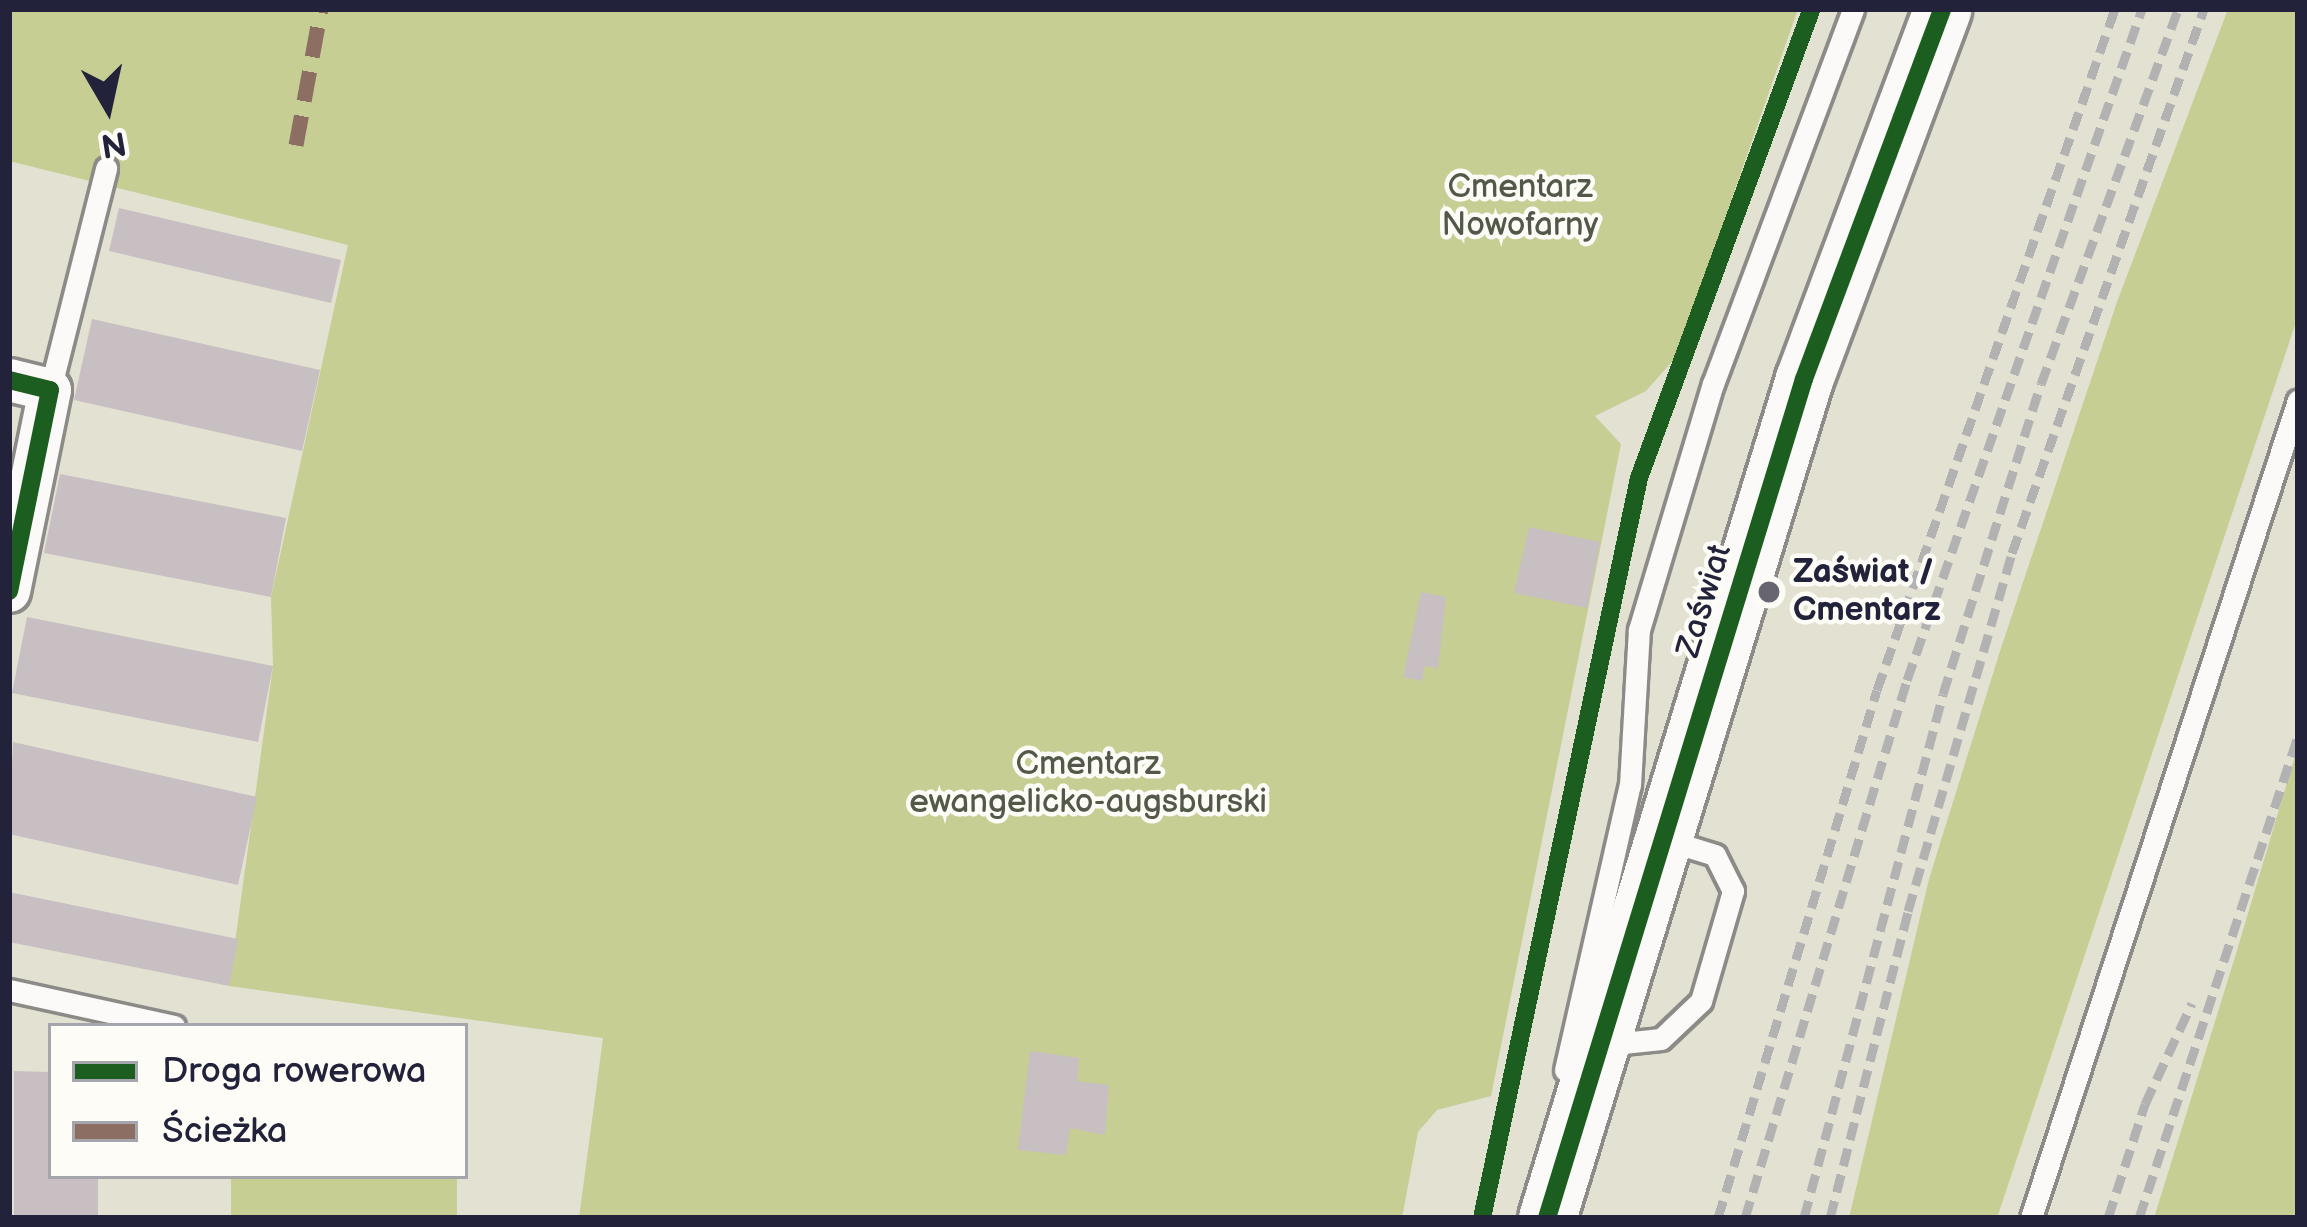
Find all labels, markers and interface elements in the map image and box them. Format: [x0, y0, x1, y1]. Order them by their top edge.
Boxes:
north arrow [48, 48, 168, 168]
text: N [98, 122, 129, 165]
park label: Cmentarz Nowofarny [1442, 168, 1598, 246]
street label: Zaświat [1669, 540, 1741, 662]
place label: Zaświat / Cmentarz [1793, 553, 1941, 631]
marker: Zaświat / Cmentarz [1756, 579, 1782, 605]
park label: Cmentarz ewangelicko-augsburski [909, 745, 1267, 823]
legend [48, 1023, 468, 1179]
text: Droga rowerowa [162, 1050, 426, 1093]
text: Ścieżka [162, 1110, 287, 1153]

